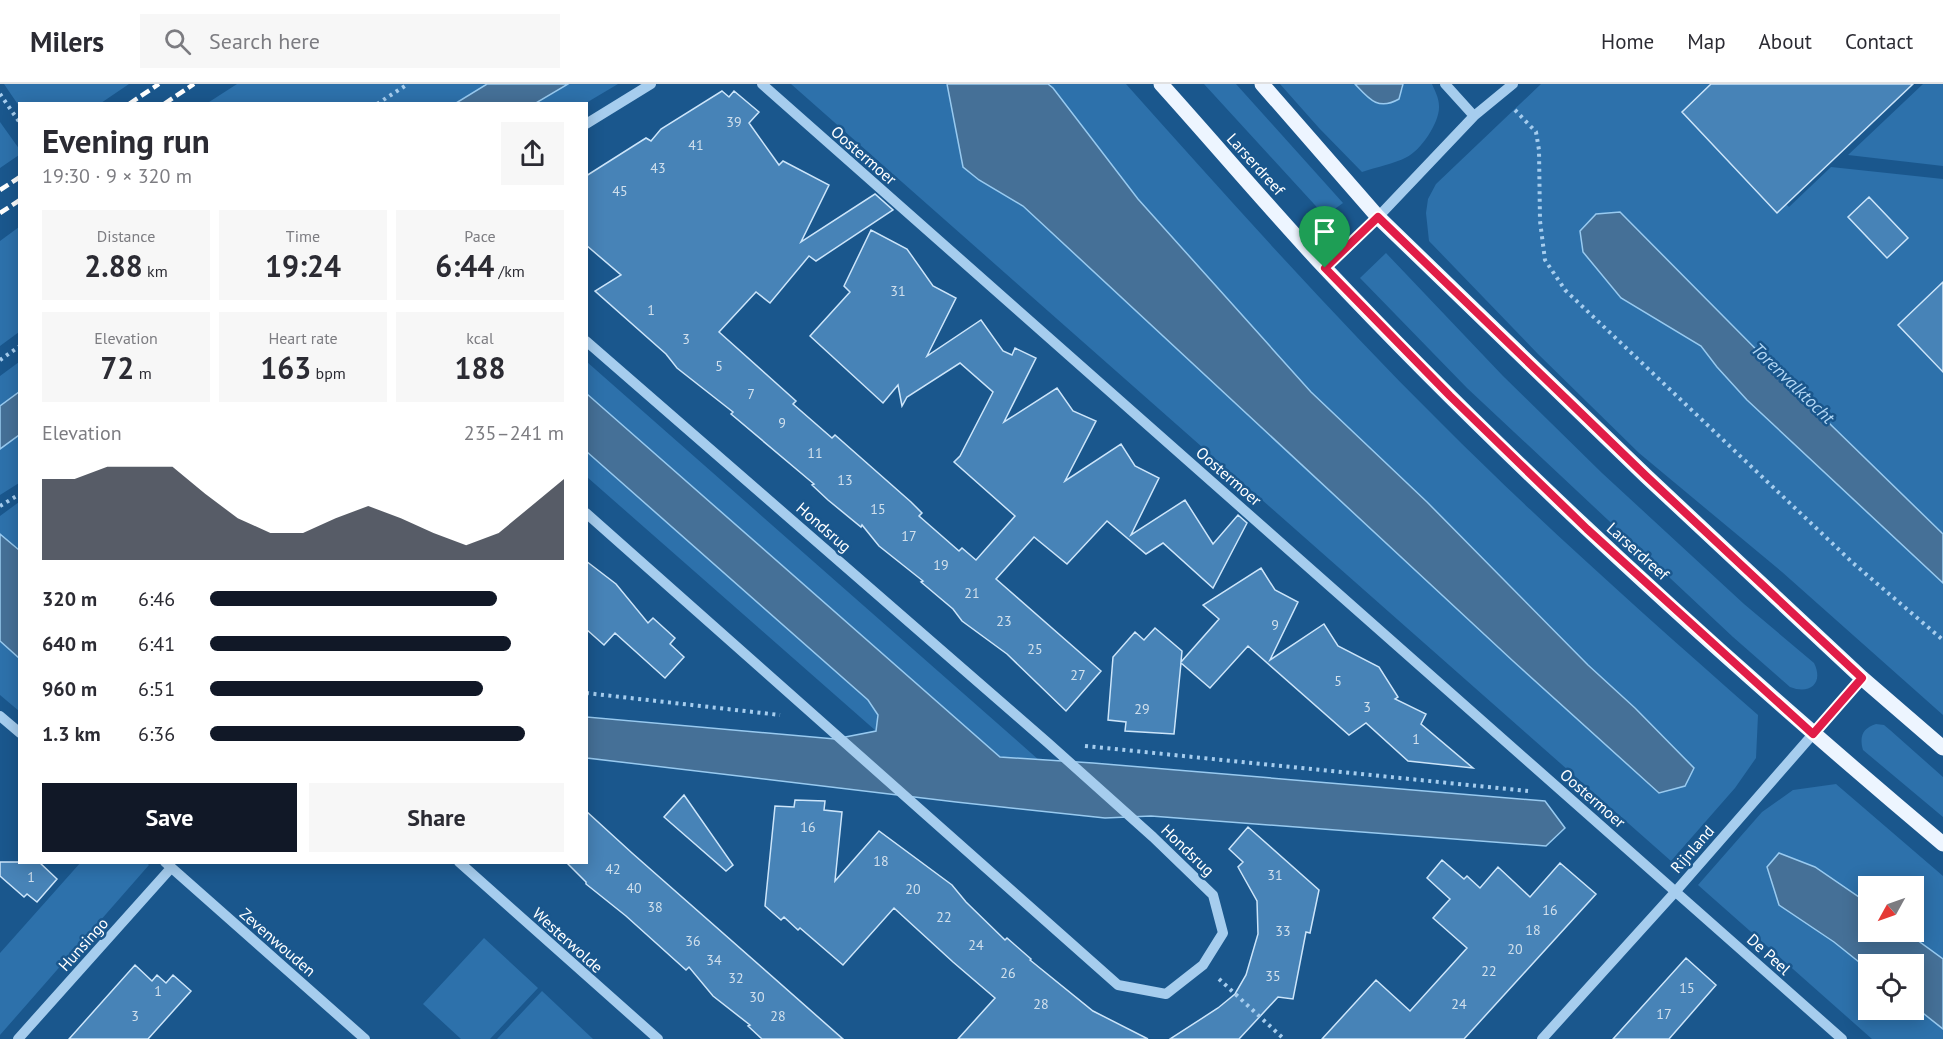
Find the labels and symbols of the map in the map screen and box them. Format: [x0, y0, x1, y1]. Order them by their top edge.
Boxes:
house number: 39 [726, 113, 742, 131]
street label: Oostermoer [827, 121, 901, 189]
street label: Larserdreef [1223, 129, 1290, 200]
house number: 41 [688, 136, 704, 154]
house number: 43 [650, 159, 666, 177]
house number: 45 [612, 182, 628, 200]
pin [1299, 206, 1350, 268]
house number: 31 [890, 282, 906, 300]
house number: 1 [647, 301, 655, 319]
house number: 3 [682, 330, 690, 348]
water label: Torenvalktocht [1747, 338, 1840, 429]
house number: 5 [715, 357, 723, 375]
house number: 7 [747, 385, 755, 403]
house number: 9 [778, 414, 786, 432]
street label: Oostermoer [1192, 442, 1266, 510]
house number: 11 [807, 444, 823, 462]
house number: 13 [837, 471, 853, 489]
street label: Hondsrug [792, 498, 856, 556]
house number: 15 [870, 500, 886, 518]
street label: Larserdreef [1603, 518, 1674, 585]
house number: 17 [901, 527, 917, 545]
house number: 19 [933, 556, 949, 574]
house number: 21 [964, 584, 980, 602]
house number: 23 [996, 612, 1012, 630]
house number: 9 [1271, 616, 1279, 634]
house number: 25 [1027, 640, 1043, 658]
house number: 27 [1070, 666, 1086, 684]
house number: 5 [1334, 672, 1342, 690]
house number: 3 [1363, 698, 1371, 716]
house number: 29 [1134, 700, 1150, 718]
house number: 1 [1412, 730, 1420, 748]
street label: Oostermoer [1556, 764, 1630, 832]
house number: 16 [800, 818, 816, 836]
street label: Hondsrug [1157, 820, 1219, 880]
street label: Rijnland [1666, 821, 1718, 877]
house number: 18 [873, 852, 889, 870]
house number: 42 [605, 860, 621, 878]
house number: 31 [1267, 866, 1283, 884]
house number: 1 [27, 868, 35, 886]
north arrow [1858, 876, 1924, 942]
house number: 40 [626, 879, 642, 897]
house number: 20 [905, 880, 921, 898]
house number: 38 [647, 898, 663, 916]
house number: 16 [1542, 901, 1558, 919]
street label: Zevenwouden [236, 903, 320, 981]
street label: Westerwolde [529, 903, 607, 977]
house number: 22 [936, 908, 952, 926]
street label: Hunsingo [54, 913, 112, 975]
house number: 18 [1525, 921, 1541, 939]
house number: 33 [1275, 922, 1291, 940]
street label: De Peel [1743, 929, 1795, 979]
house number: 36 [685, 932, 701, 950]
house number: 24 [968, 936, 984, 954]
house number: 20 [1507, 940, 1523, 958]
house number: 34 [706, 951, 722, 969]
house number: 22 [1481, 962, 1497, 980]
house number: 26 [1000, 964, 1016, 982]
house number: 35 [1265, 967, 1281, 985]
house number: 32 [728, 969, 744, 987]
house number: 15 [1679, 979, 1695, 997]
house number: 1 [154, 982, 162, 1000]
house number: 30 [749, 988, 765, 1006]
house number: 28 [1033, 995, 1049, 1013]
house number: 24 [1451, 995, 1467, 1013]
house number: 17 [1656, 1005, 1672, 1023]
house number: 3 [131, 1007, 139, 1025]
house number: 28 [770, 1007, 786, 1025]

